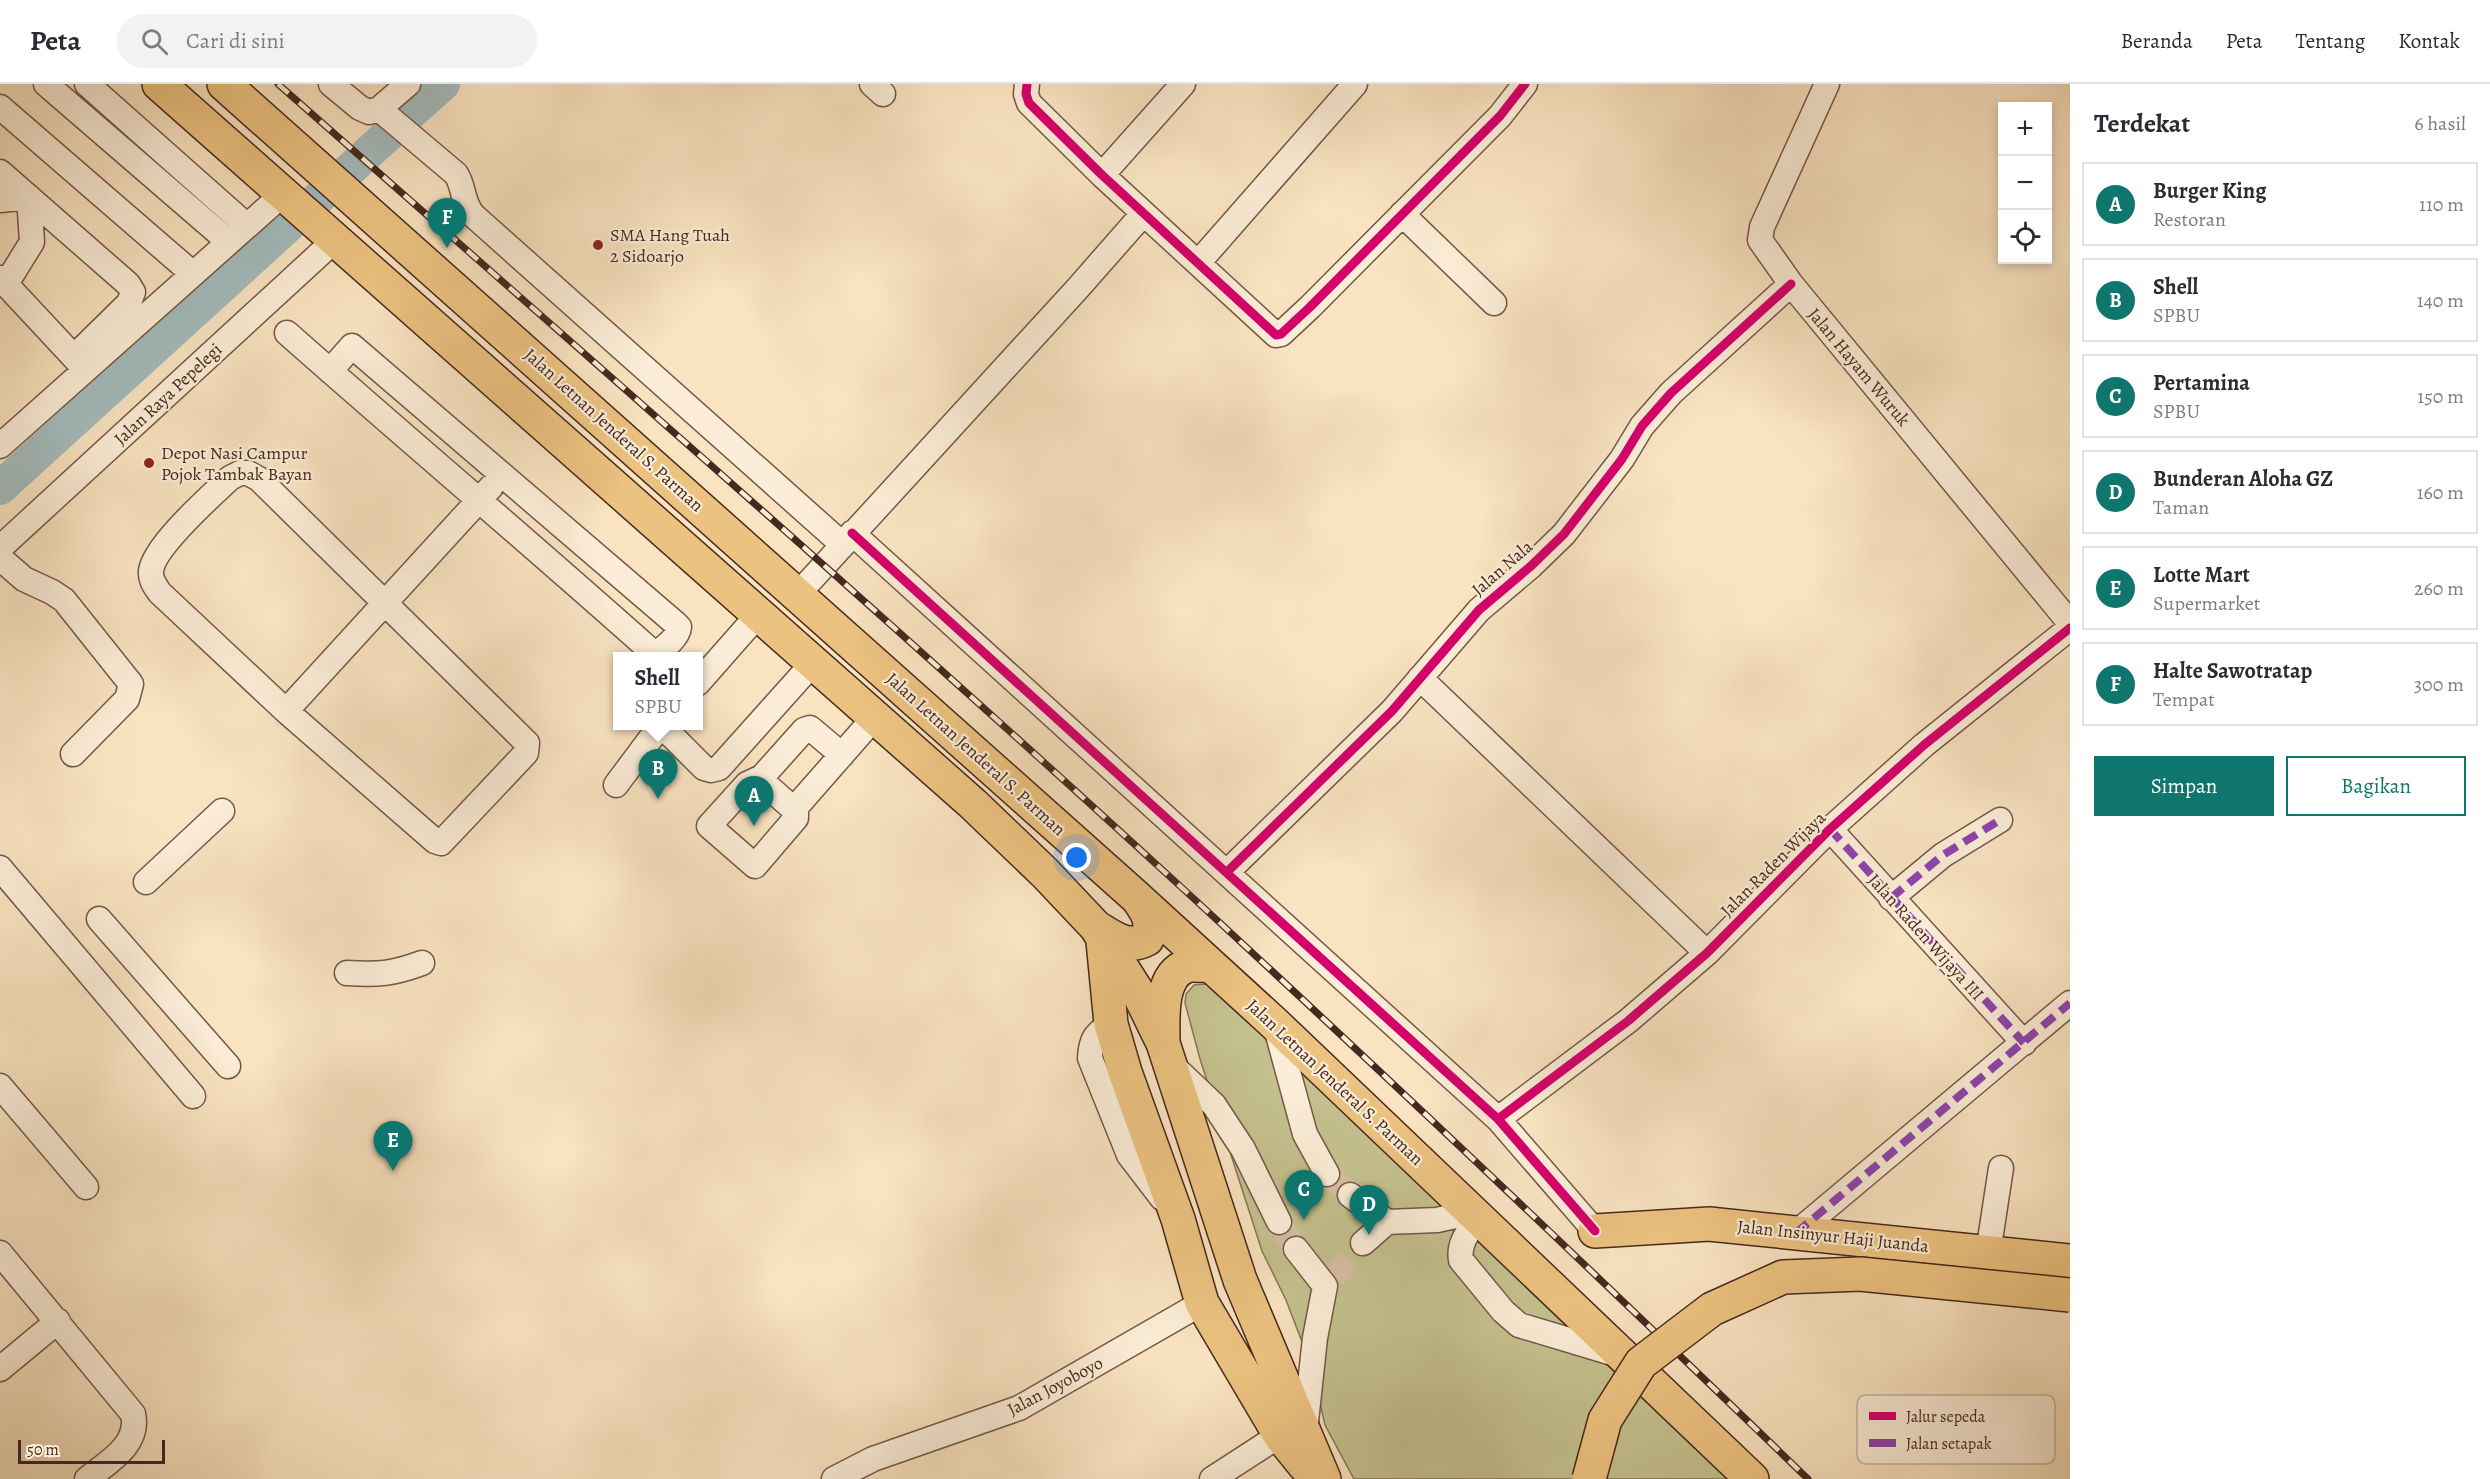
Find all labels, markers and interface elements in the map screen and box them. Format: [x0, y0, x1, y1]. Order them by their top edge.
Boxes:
search box [117, 14, 537, 68]
text: Peta [30, 22, 81, 60]
icon: search [138, 25, 171, 58]
text: Cari di sini [186, 26, 285, 56]
text: Beranda [2121, 27, 2193, 55]
text: Peta [2226, 27, 2262, 55]
text: Tentang [2295, 27, 2365, 55]
text: Kontak [2398, 27, 2460, 55]
map controls [1998, 102, 2052, 264]
button: + [1998, 102, 2052, 156]
text: Terdekat [2094, 106, 2190, 141]
text: 6 hasil [2414, 110, 2466, 137]
button: − [1998, 156, 2052, 210]
text: Burger King [2153, 176, 2266, 206]
text: A [2109, 191, 2122, 218]
text: 110 m [2419, 191, 2464, 218]
pin: F [428, 198, 466, 248]
text: Restoran [2153, 206, 2226, 233]
button: locate [1998, 210, 2052, 264]
place label: SMA Hang Tuah 2 Sidoarjo [610, 223, 730, 268]
marker: SMA Hang Tuah 2 Sidoarjo [591, 238, 605, 252]
text: Shell [2153, 272, 2198, 302]
text: B [2109, 287, 2122, 314]
text: 140 m [2417, 287, 2464, 314]
text: SPBU [2153, 302, 2200, 329]
street label: Jalan Hayam Wuruk [1802, 303, 1916, 431]
street label: Jalan Raya Pepelegi [109, 338, 227, 450]
street label: Jalan Letnan Jenderal S. Parman [519, 343, 709, 517]
text: Pertamina [2153, 368, 2250, 398]
text: C [2109, 383, 2122, 410]
text: 150 m [2417, 383, 2464, 410]
text: SPBU [2153, 398, 2200, 425]
place label: Depot Nasi Campur Pojok Tambak Bayan [161, 441, 312, 486]
marker: Depot Nasi Campur Pojok Tambak Bayan [142, 456, 156, 470]
text: Bunderan Aloha GZ [2153, 464, 2333, 494]
text: D [2109, 479, 2122, 506]
text: 160 m [2417, 479, 2464, 506]
text: Taman [2153, 494, 2209, 521]
street label: Jalan Nala [1466, 534, 1538, 601]
text: Lotte Mart [2153, 560, 2250, 590]
text: E [2110, 575, 2121, 602]
text: 260 m [2414, 575, 2464, 602]
text: Supermarket [2153, 590, 2260, 617]
popup [613, 652, 703, 730]
text: Halte Sawotratap [2153, 656, 2312, 686]
text: Shell [634, 663, 680, 693]
street label: Jalan Letnan Jenderal S. Parman [881, 667, 1071, 841]
text: F [2110, 671, 2121, 698]
text: 300 m [2414, 671, 2464, 698]
text: Tempat [2153, 686, 2215, 713]
text: SPBU [634, 693, 682, 720]
pin: B [638, 750, 678, 799]
button: Simpan [2094, 756, 2274, 816]
button: Bagikan [2286, 756, 2466, 816]
pin: A [734, 776, 774, 826]
street label: Jalan Raden Wijaya [1715, 806, 1831, 922]
your location [1062, 843, 1091, 872]
street label: Jalan Raden Wijaya III [1863, 868, 1989, 1006]
street label: Jalan Letnan Jenderal S. Parman [1241, 993, 1429, 1171]
pin: E [374, 1122, 412, 1171]
pin: C [1284, 1170, 1324, 1220]
pin: D [1350, 1186, 1388, 1235]
street label: Jalan Insinyur Haji Juanda [1736, 1214, 1930, 1258]
street label: Jalan Joyoboyo [1003, 1351, 1107, 1421]
legend [1857, 1395, 2055, 1464]
text: Jalur sepeda [1906, 1406, 1986, 1428]
text: Jalan setapak [1906, 1433, 1992, 1455]
scale bar [18, 1437, 165, 1464]
text: 50 m [27, 1439, 59, 1461]

